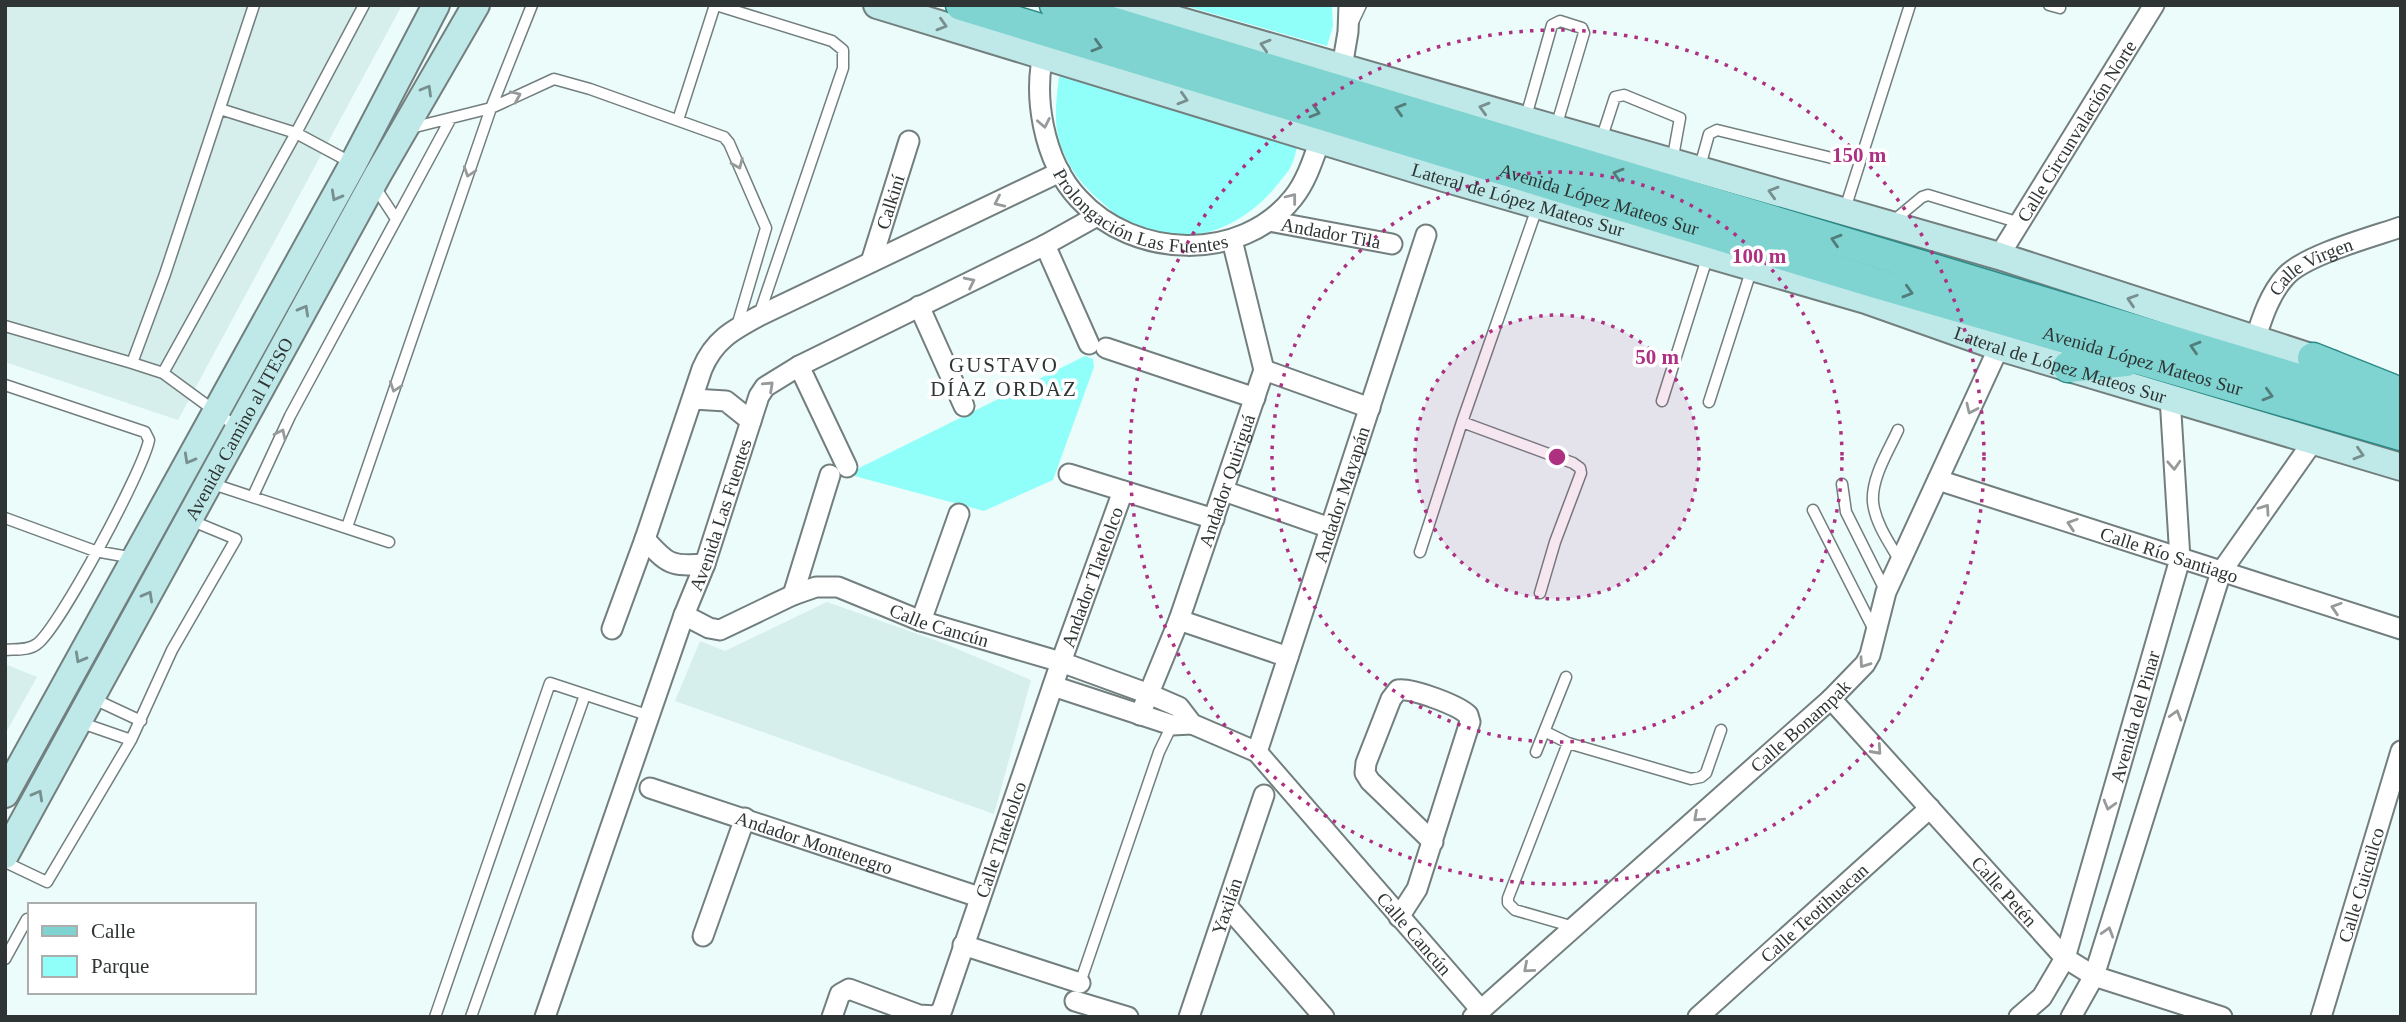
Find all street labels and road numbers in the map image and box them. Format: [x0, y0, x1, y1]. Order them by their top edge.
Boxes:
street label: Calle Circunvalación Norte [2012, 36, 2140, 225]
street label: Lateral de López Mateos Sur [1409, 158, 1628, 240]
street label: Avenida López Mateos Sur [1497, 159, 1702, 239]
street label: Prolongación Las Fuentes [1049, 165, 1230, 256]
street label: Calkiní [871, 171, 908, 232]
street label: Andador Tila [1279, 213, 1383, 252]
street label: Calle Virgen [2264, 233, 2356, 299]
street label: Avenida López Mateos Sur [2040, 321, 2246, 399]
street label: Lateral de López Mateos Sur [1952, 322, 2170, 407]
street label: Avenida Camino al ITESO [180, 334, 297, 524]
street label: Andador Quiriguá [1194, 411, 1259, 550]
street label: Andador Mayapán [1309, 423, 1373, 565]
street label: Avenida Las Fuentes [685, 436, 755, 594]
street label: Andador Tlatelolco [1057, 504, 1127, 650]
street label: Calle Río Santiago [2098, 522, 2241, 586]
street label: Calle Cancún [887, 599, 992, 651]
street label: Avenida del Pinar [2106, 648, 2164, 785]
street label: Calle Bonampak [1746, 675, 1855, 776]
street label: Calle Tlatelolco [971, 779, 1030, 900]
street label: Andador Montenegro [733, 807, 895, 878]
street label: Calle Cuicuilco [2334, 825, 2388, 945]
street label: Calle Petén [1968, 852, 2042, 931]
street label: Calle Teotihuacan [1756, 859, 1872, 966]
street label: Yaxilán [1207, 875, 1246, 937]
street label: Calle Cancún [1373, 888, 1457, 980]

